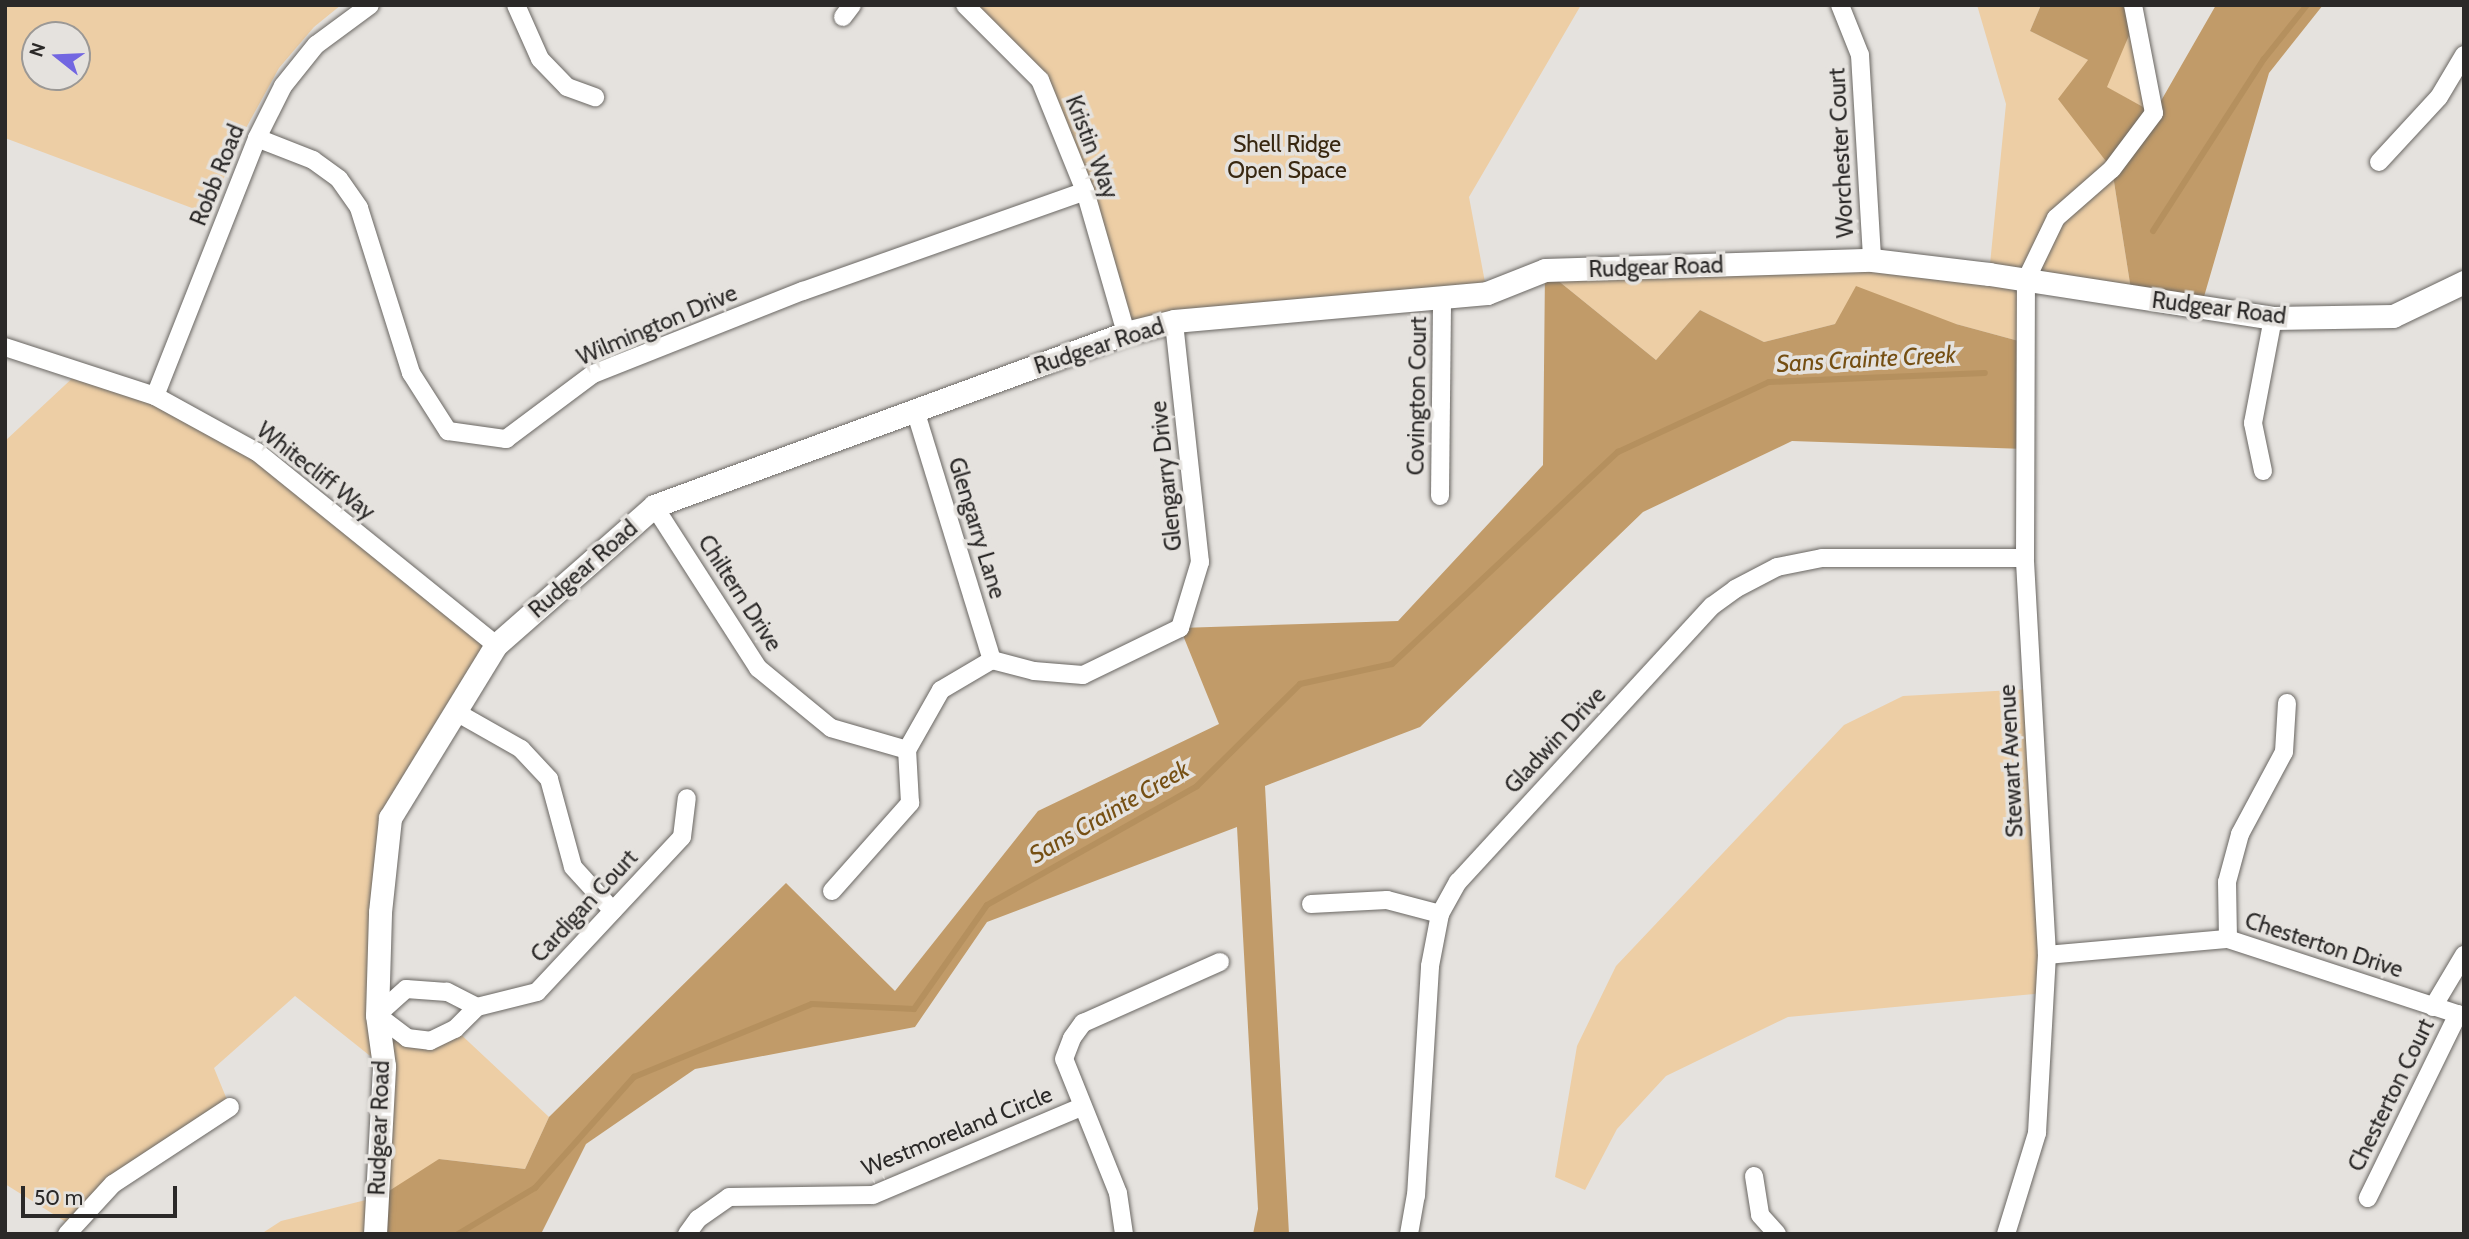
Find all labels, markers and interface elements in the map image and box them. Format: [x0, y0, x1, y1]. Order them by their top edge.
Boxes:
north arrow [21, 21, 91, 91]
text: N [24, 40, 50, 60]
street label: Worchester Court [1823, 67, 1859, 239]
street label: Kristin Way [1060, 91, 1124, 203]
street label: Robb Road [184, 120, 250, 230]
park label: Shell Ridge Open Space [1227, 130, 1347, 184]
street label: Rudgear Road [1588, 251, 1724, 283]
street label: Wilmington Drive [573, 279, 741, 371]
street label: Rudgear Road [2150, 286, 2288, 330]
street label: Rudgear Road [1031, 312, 1167, 380]
street label: Covington Court [1402, 316, 1432, 476]
water label: Sans Crainte Creek [1776, 340, 1956, 378]
street label: Glengarry Drive [1144, 400, 1188, 552]
street label: Whitecliff Way [251, 416, 381, 526]
street label: Glengarry Lane [942, 454, 1012, 602]
street label: Rudgear Road [523, 514, 643, 624]
street label: Chiltern Drive [692, 530, 788, 656]
street label: Gladwin Drive [1499, 681, 1611, 799]
street label: Stewart Avenue [1993, 684, 2029, 838]
water label: Sans Crainte Creek [1024, 755, 1194, 869]
street label: Cardigan Court [525, 844, 643, 968]
street label: Chesterton Drive [2241, 906, 2407, 984]
street label: Chesterton Court [2342, 1014, 2440, 1176]
street label: Rudgear Road [363, 1060, 395, 1196]
street label: Westmoreland Circle [858, 1080, 1056, 1182]
scale bar [24, 1172, 180, 1216]
text: 50 m [34, 1185, 83, 1210]

